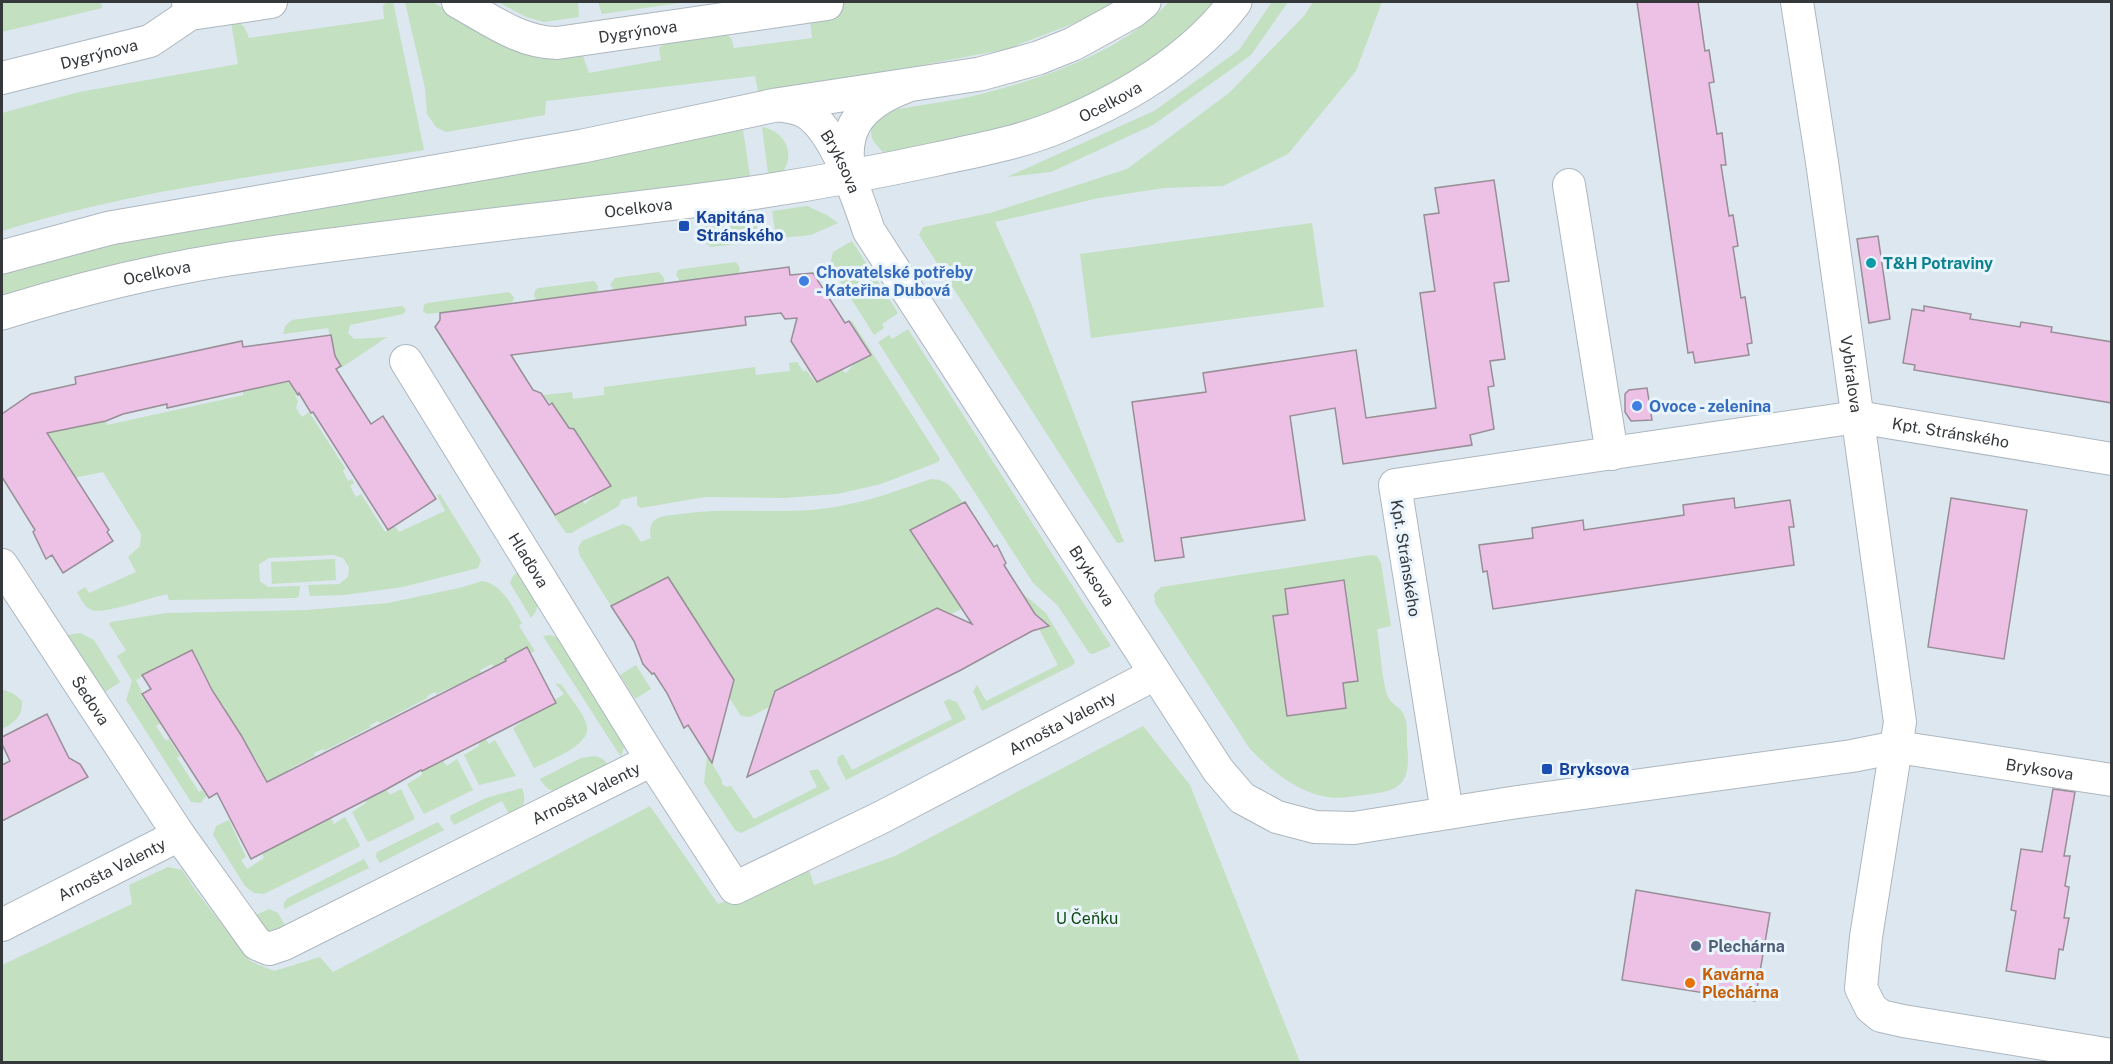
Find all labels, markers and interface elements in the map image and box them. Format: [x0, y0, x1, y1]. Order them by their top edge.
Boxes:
street label: Dygrýnova [597, 17, 678, 47]
street label: Dygrýnova [58, 35, 140, 73]
street label: Ocelkova [1076, 78, 1145, 126]
street label: Bryksova [816, 126, 864, 196]
street label: Ocelkova [603, 195, 673, 222]
place label: Kapitána Stránského [696, 208, 784, 245]
marker: Kapitána Stránského [677, 219, 691, 233]
place label: T&H Potraviny [1883, 254, 1993, 273]
marker: T&H Potraviny [1864, 256, 1878, 270]
street label: Ocelkova [121, 257, 192, 289]
place label: Chovatelské potřeby - Kateřina Dubová [816, 263, 973, 300]
marker: Chovatelské potřeby - Kateřina Dubová [797, 274, 811, 288]
street label: Vybíralova [1836, 334, 1866, 414]
place label: Ovoce - zelenina [1649, 397, 1771, 416]
marker: Ovoce - zelenina [1630, 399, 1644, 413]
street label: Kpt. Stránského [1891, 414, 2011, 452]
street label: Kpt. Stránského [1387, 498, 1424, 618]
street label: Hlaďova [504, 529, 552, 591]
street label: Bryksova [1065, 542, 1118, 610]
street label: Šedova [67, 672, 113, 729]
street label: Arnošta Valenty [1005, 687, 1120, 759]
street label: Bryksova [2004, 755, 2075, 784]
street label: Arnošta Valenty [529, 758, 644, 828]
place label: Bryksova [1559, 760, 1629, 779]
marker: Bryksova [1540, 762, 1554, 776]
street label: Arnošta Valenty [55, 834, 169, 905]
park label: U Čeňku [1056, 908, 1118, 928]
place label: Plechárna [1708, 937, 1785, 956]
marker: Plechárna [1689, 939, 1703, 953]
place label: Kavárna Plechárna [1702, 965, 1779, 1002]
marker: Kavárna Plechárna [1683, 976, 1697, 990]

